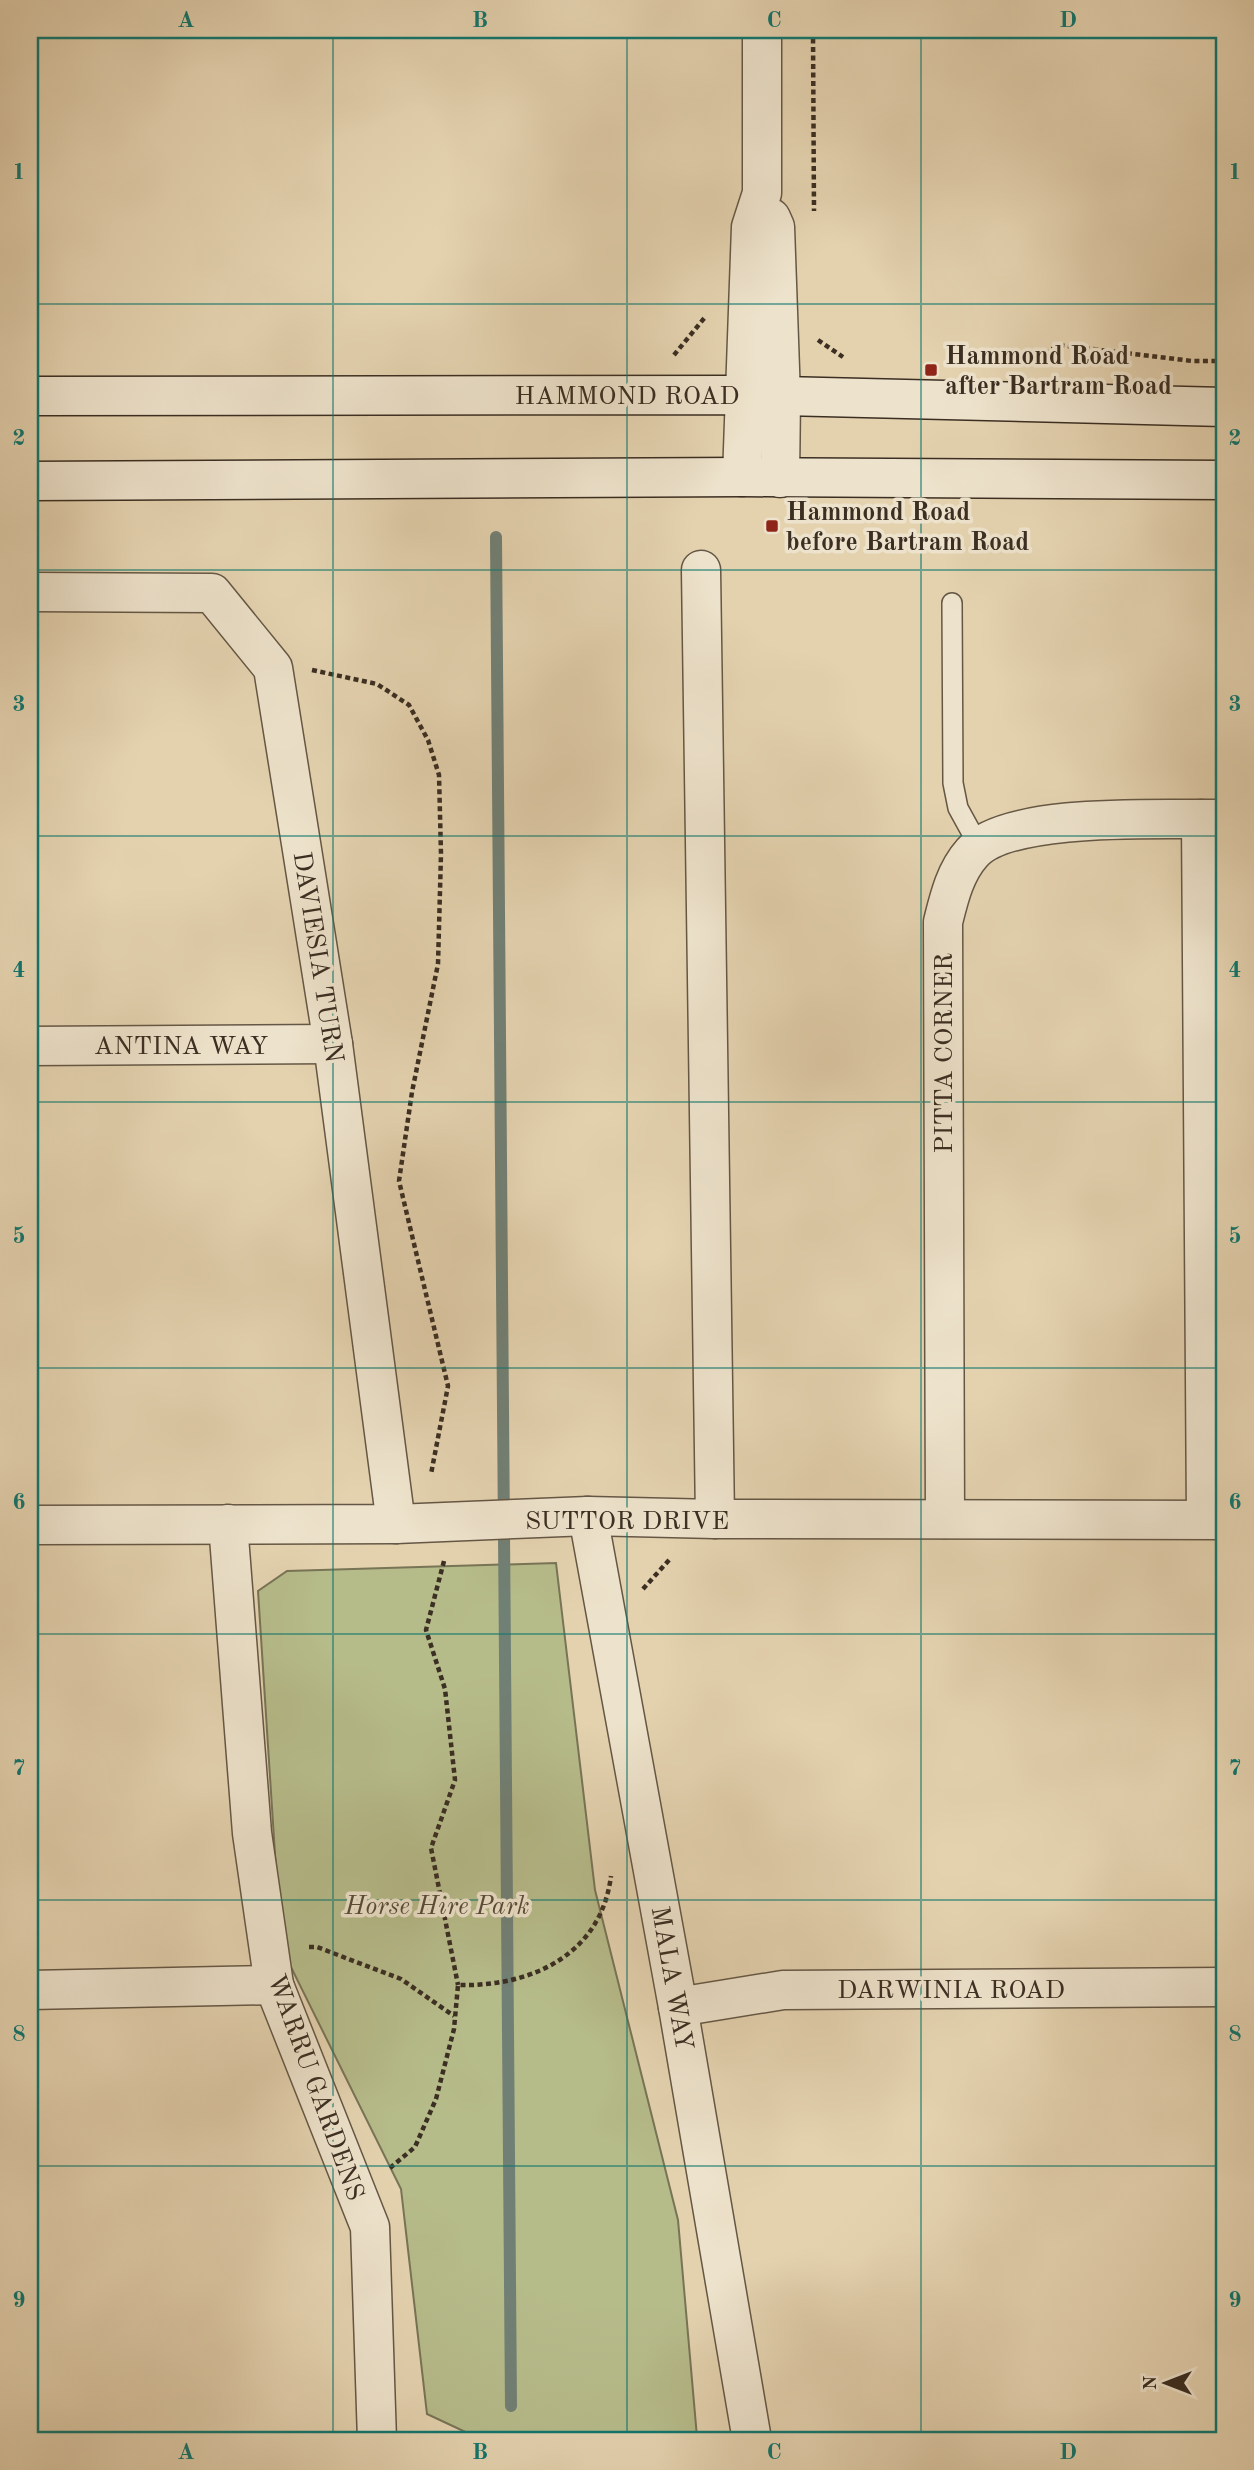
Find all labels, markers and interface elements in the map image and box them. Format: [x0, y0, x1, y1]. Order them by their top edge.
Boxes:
text: A [177, 9, 195, 32]
text: B [472, 9, 488, 32]
text: C [766, 9, 782, 32]
text: D [1059, 9, 1077, 32]
text: 1 [12, 161, 26, 184]
text: 1 [1228, 161, 1242, 184]
place label: Hammond Road after Bartram Road [945, 344, 1172, 400]
marker: Hammond Road after Bartram Road [923, 362, 939, 378]
street label: HAMMOND ROAD [514, 384, 740, 410]
text: 2 [12, 427, 26, 450]
text: 2 [1228, 427, 1242, 450]
place label: Hammond Road before Bartram Road [786, 500, 1029, 556]
marker: Hammond Road before Bartram Road [764, 518, 780, 534]
text: 3 [12, 693, 26, 716]
text: 3 [1228, 693, 1242, 716]
street label: DAVIESIA TURN [287, 850, 347, 1065]
street label: PITTA CORNER [932, 953, 958, 1153]
text: 4 [12, 959, 26, 982]
text: 4 [1228, 959, 1242, 982]
street label: ANTINA WAY [94, 1034, 268, 1060]
text: 5 [12, 1225, 26, 1248]
text: 5 [1228, 1225, 1242, 1248]
text: 6 [12, 1491, 26, 1514]
text: 6 [1228, 1491, 1242, 1514]
street label: SUTTOR DRIVE [525, 1509, 729, 1535]
text: 7 [12, 1757, 26, 1780]
text: 7 [1228, 1757, 1242, 1780]
park label: Horse Hire Park [343, 1894, 530, 1920]
street label: MALA WAY [646, 1904, 697, 2053]
street label: WARRU GARDENS [262, 1971, 368, 2204]
street label: DARWINIA ROAD [837, 1978, 1065, 2004]
text: 8 [12, 2023, 26, 2046]
text: 8 [1228, 2023, 1242, 2046]
text: 9 [12, 2289, 26, 2312]
text: 9 [1228, 2289, 1242, 2312]
north arrow [1132, 2348, 1202, 2418]
text: N [1142, 2375, 1161, 2390]
text: A [177, 2441, 195, 2464]
text: B [472, 2441, 488, 2464]
text: C [766, 2441, 782, 2464]
text: D [1059, 2441, 1077, 2464]

